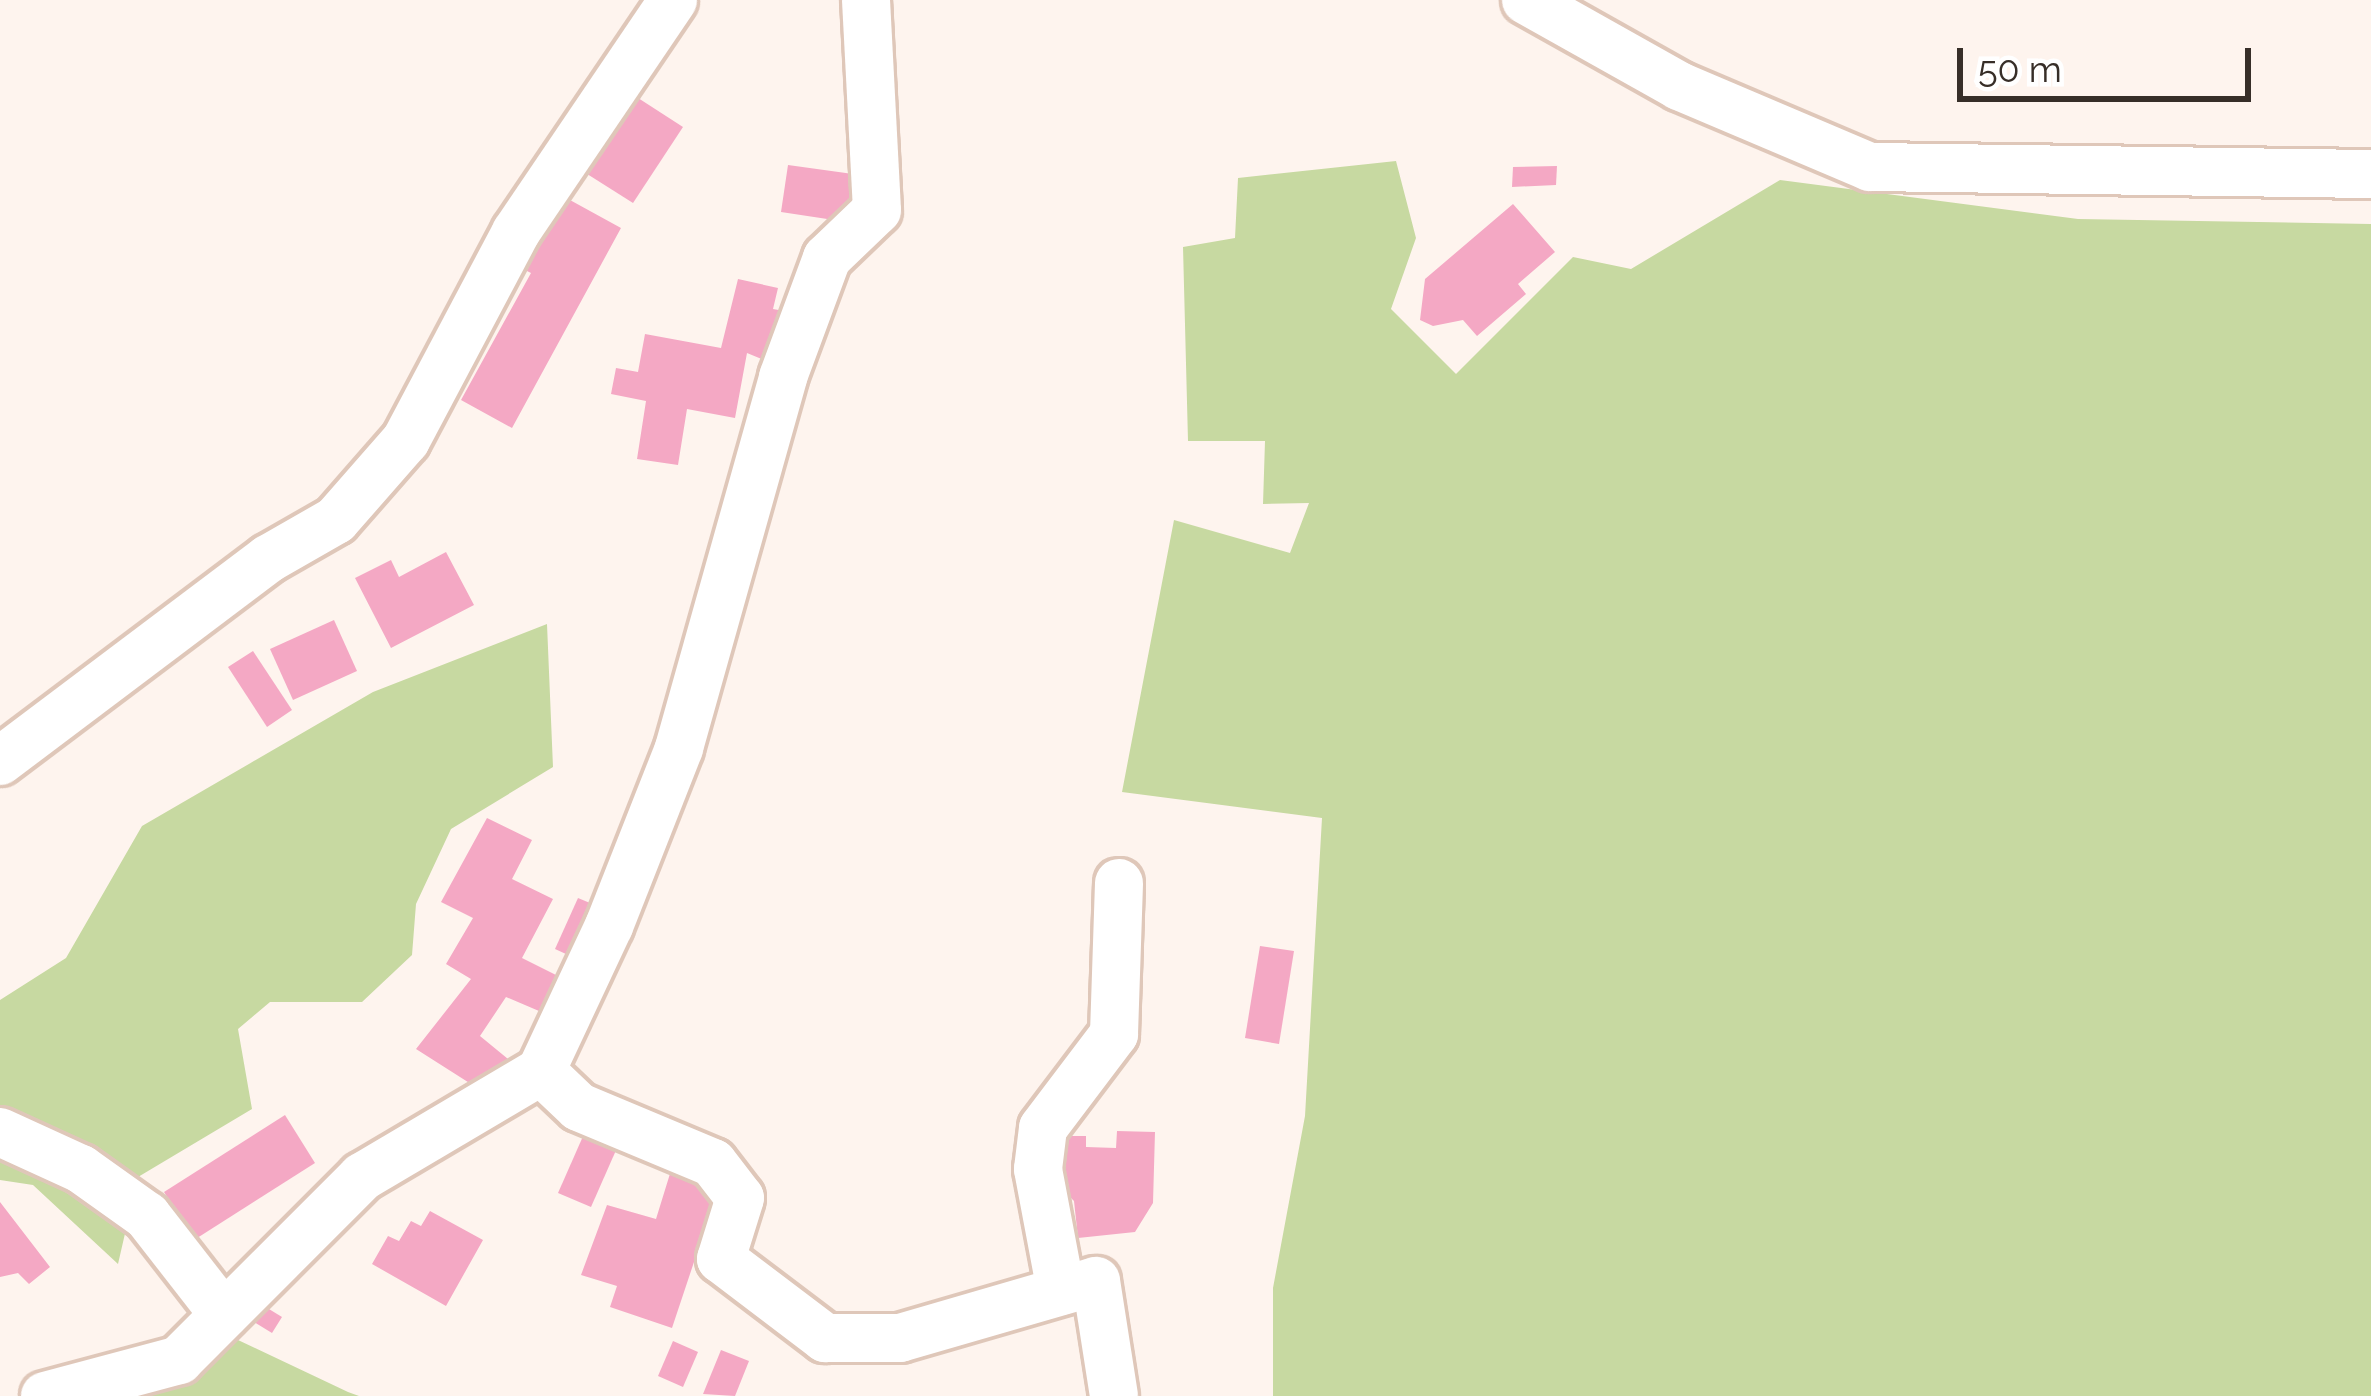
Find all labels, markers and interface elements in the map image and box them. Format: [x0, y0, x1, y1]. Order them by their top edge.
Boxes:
scale bar [1963, 24, 2257, 98]
text: 50 m [1978, 48, 2062, 90]

